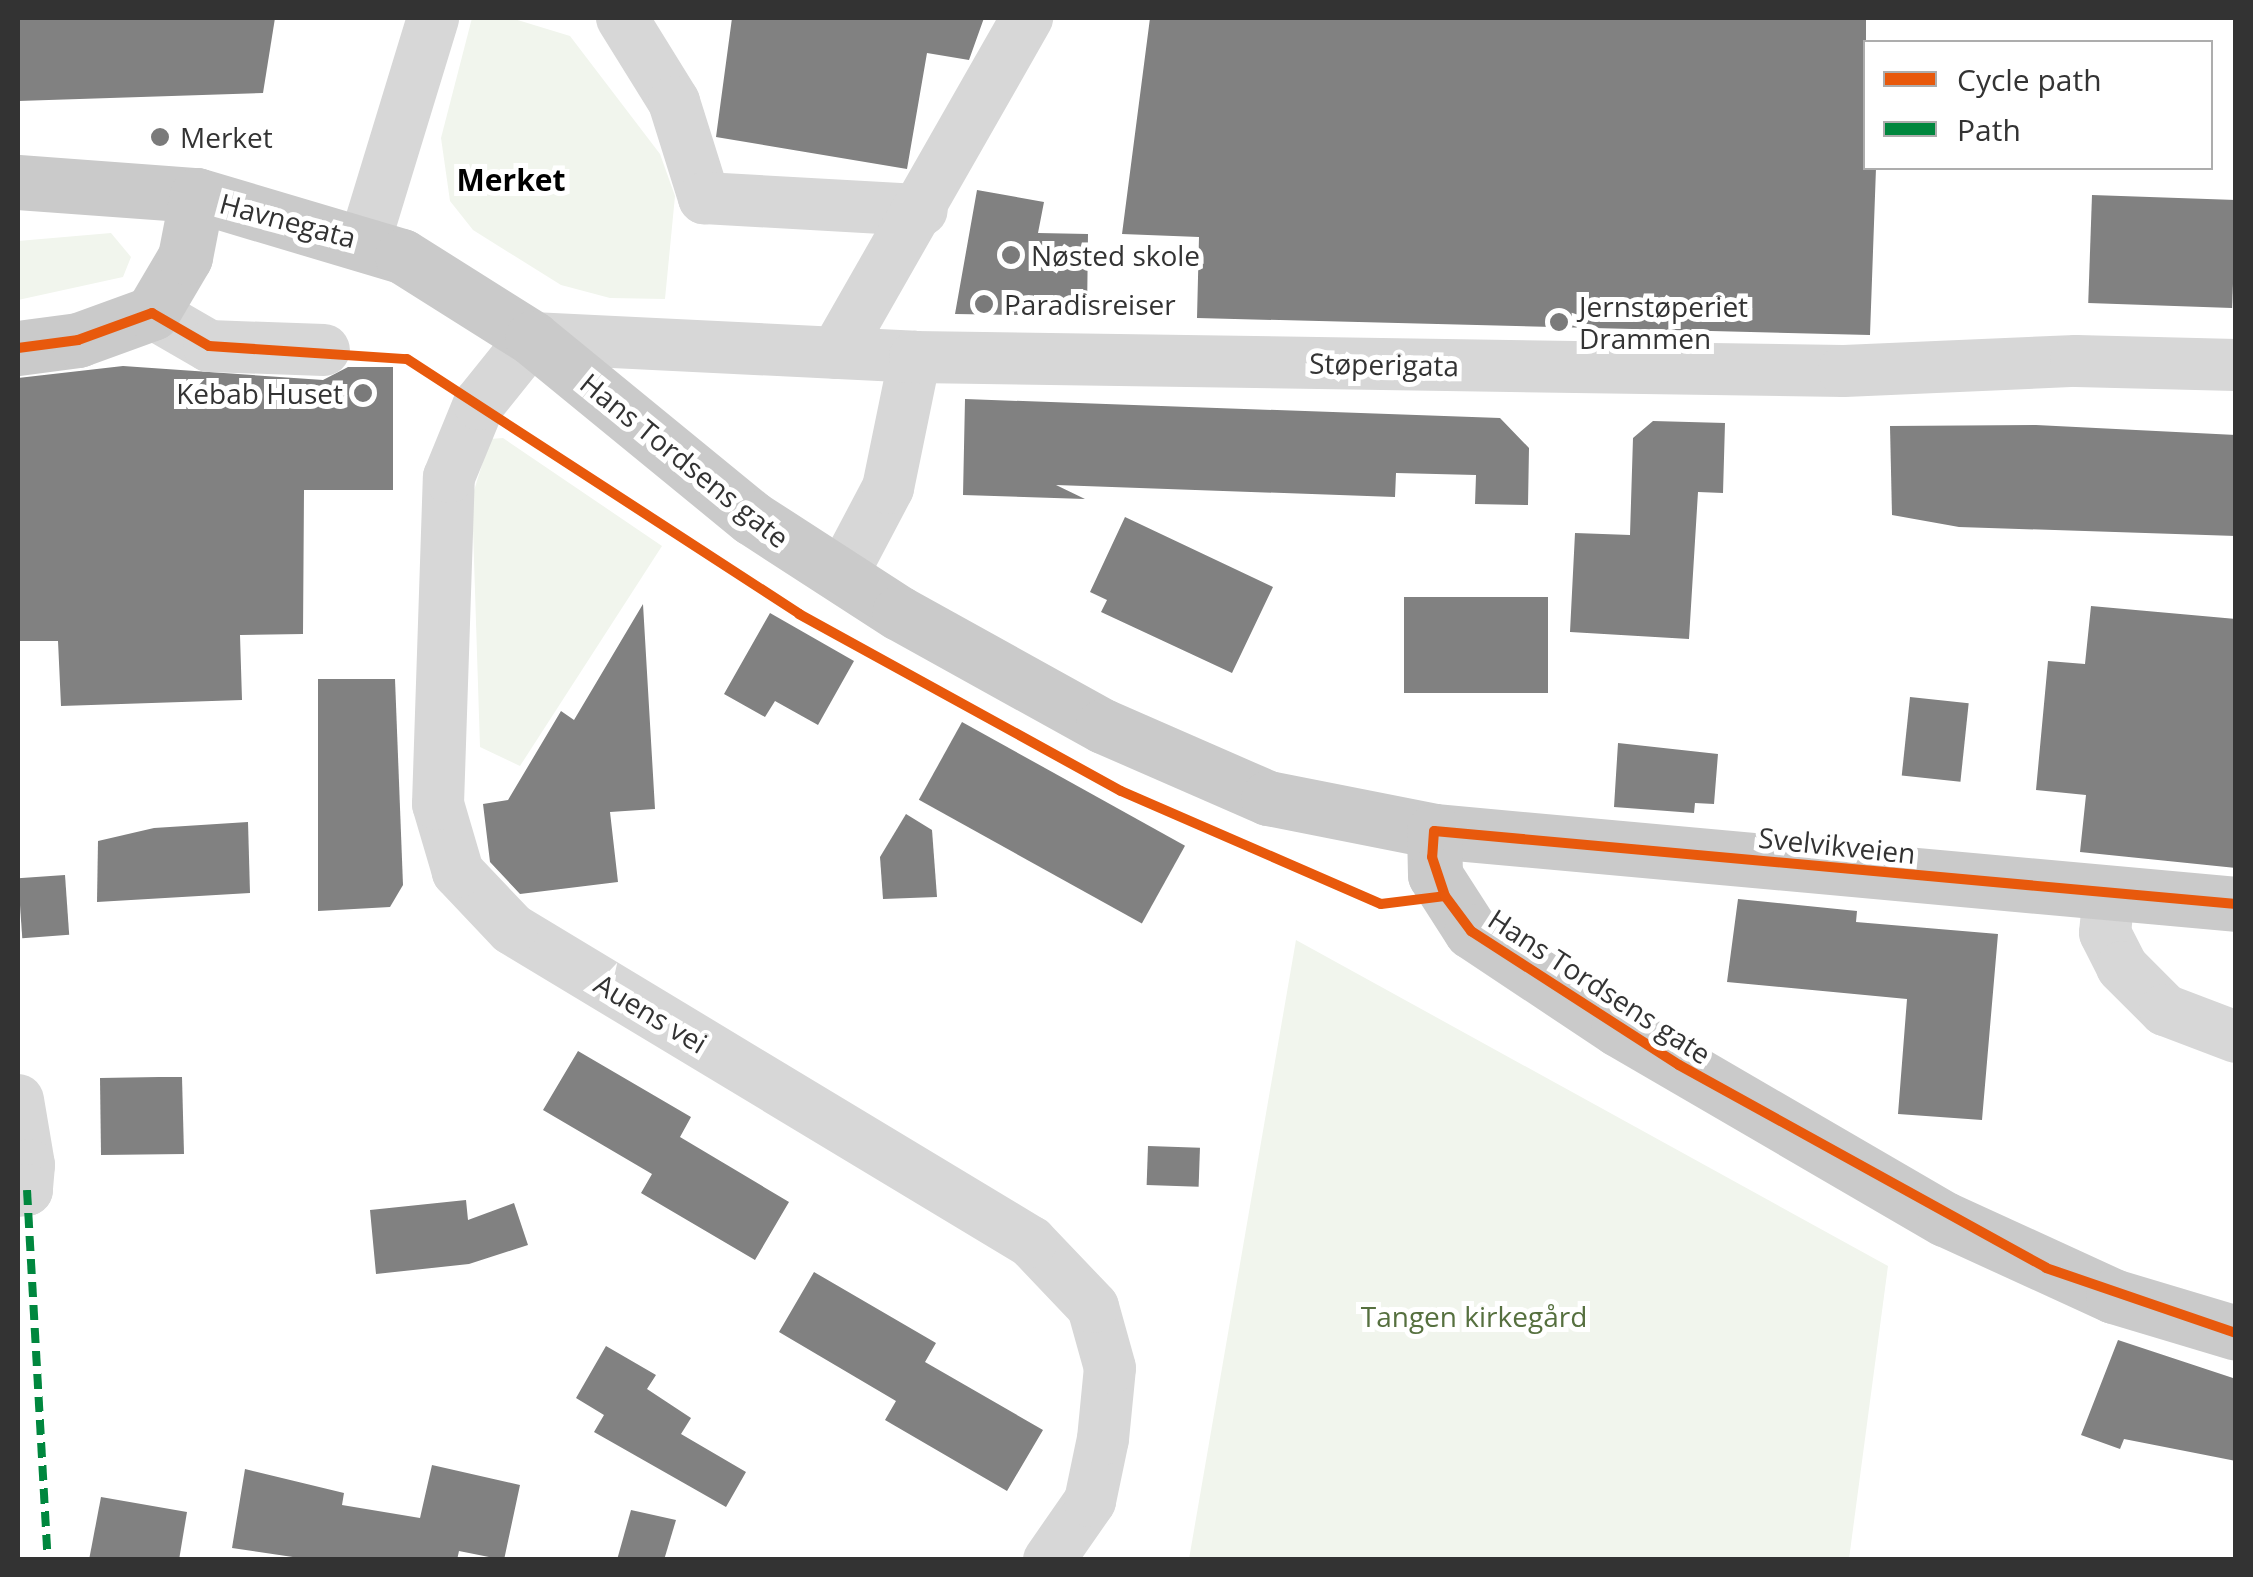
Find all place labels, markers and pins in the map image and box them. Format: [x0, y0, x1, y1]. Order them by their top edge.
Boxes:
place label: Merket [180, 120, 273, 154]
marker: Merket [149, 126, 171, 148]
place label: Nøsted skole [1031, 238, 1200, 272]
marker: Nøsted skole [1000, 244, 1022, 266]
place label: Paradisreiser [1004, 287, 1176, 321]
place label: Jernstøperiet Drammen [1579, 289, 1748, 355]
marker: Paradisreiser [973, 293, 995, 315]
marker: Jernstøperiet Drammen [1548, 311, 1570, 333]
place label: Kebab Huset [176, 376, 343, 410]
marker: Kebab Huset [352, 382, 374, 404]

